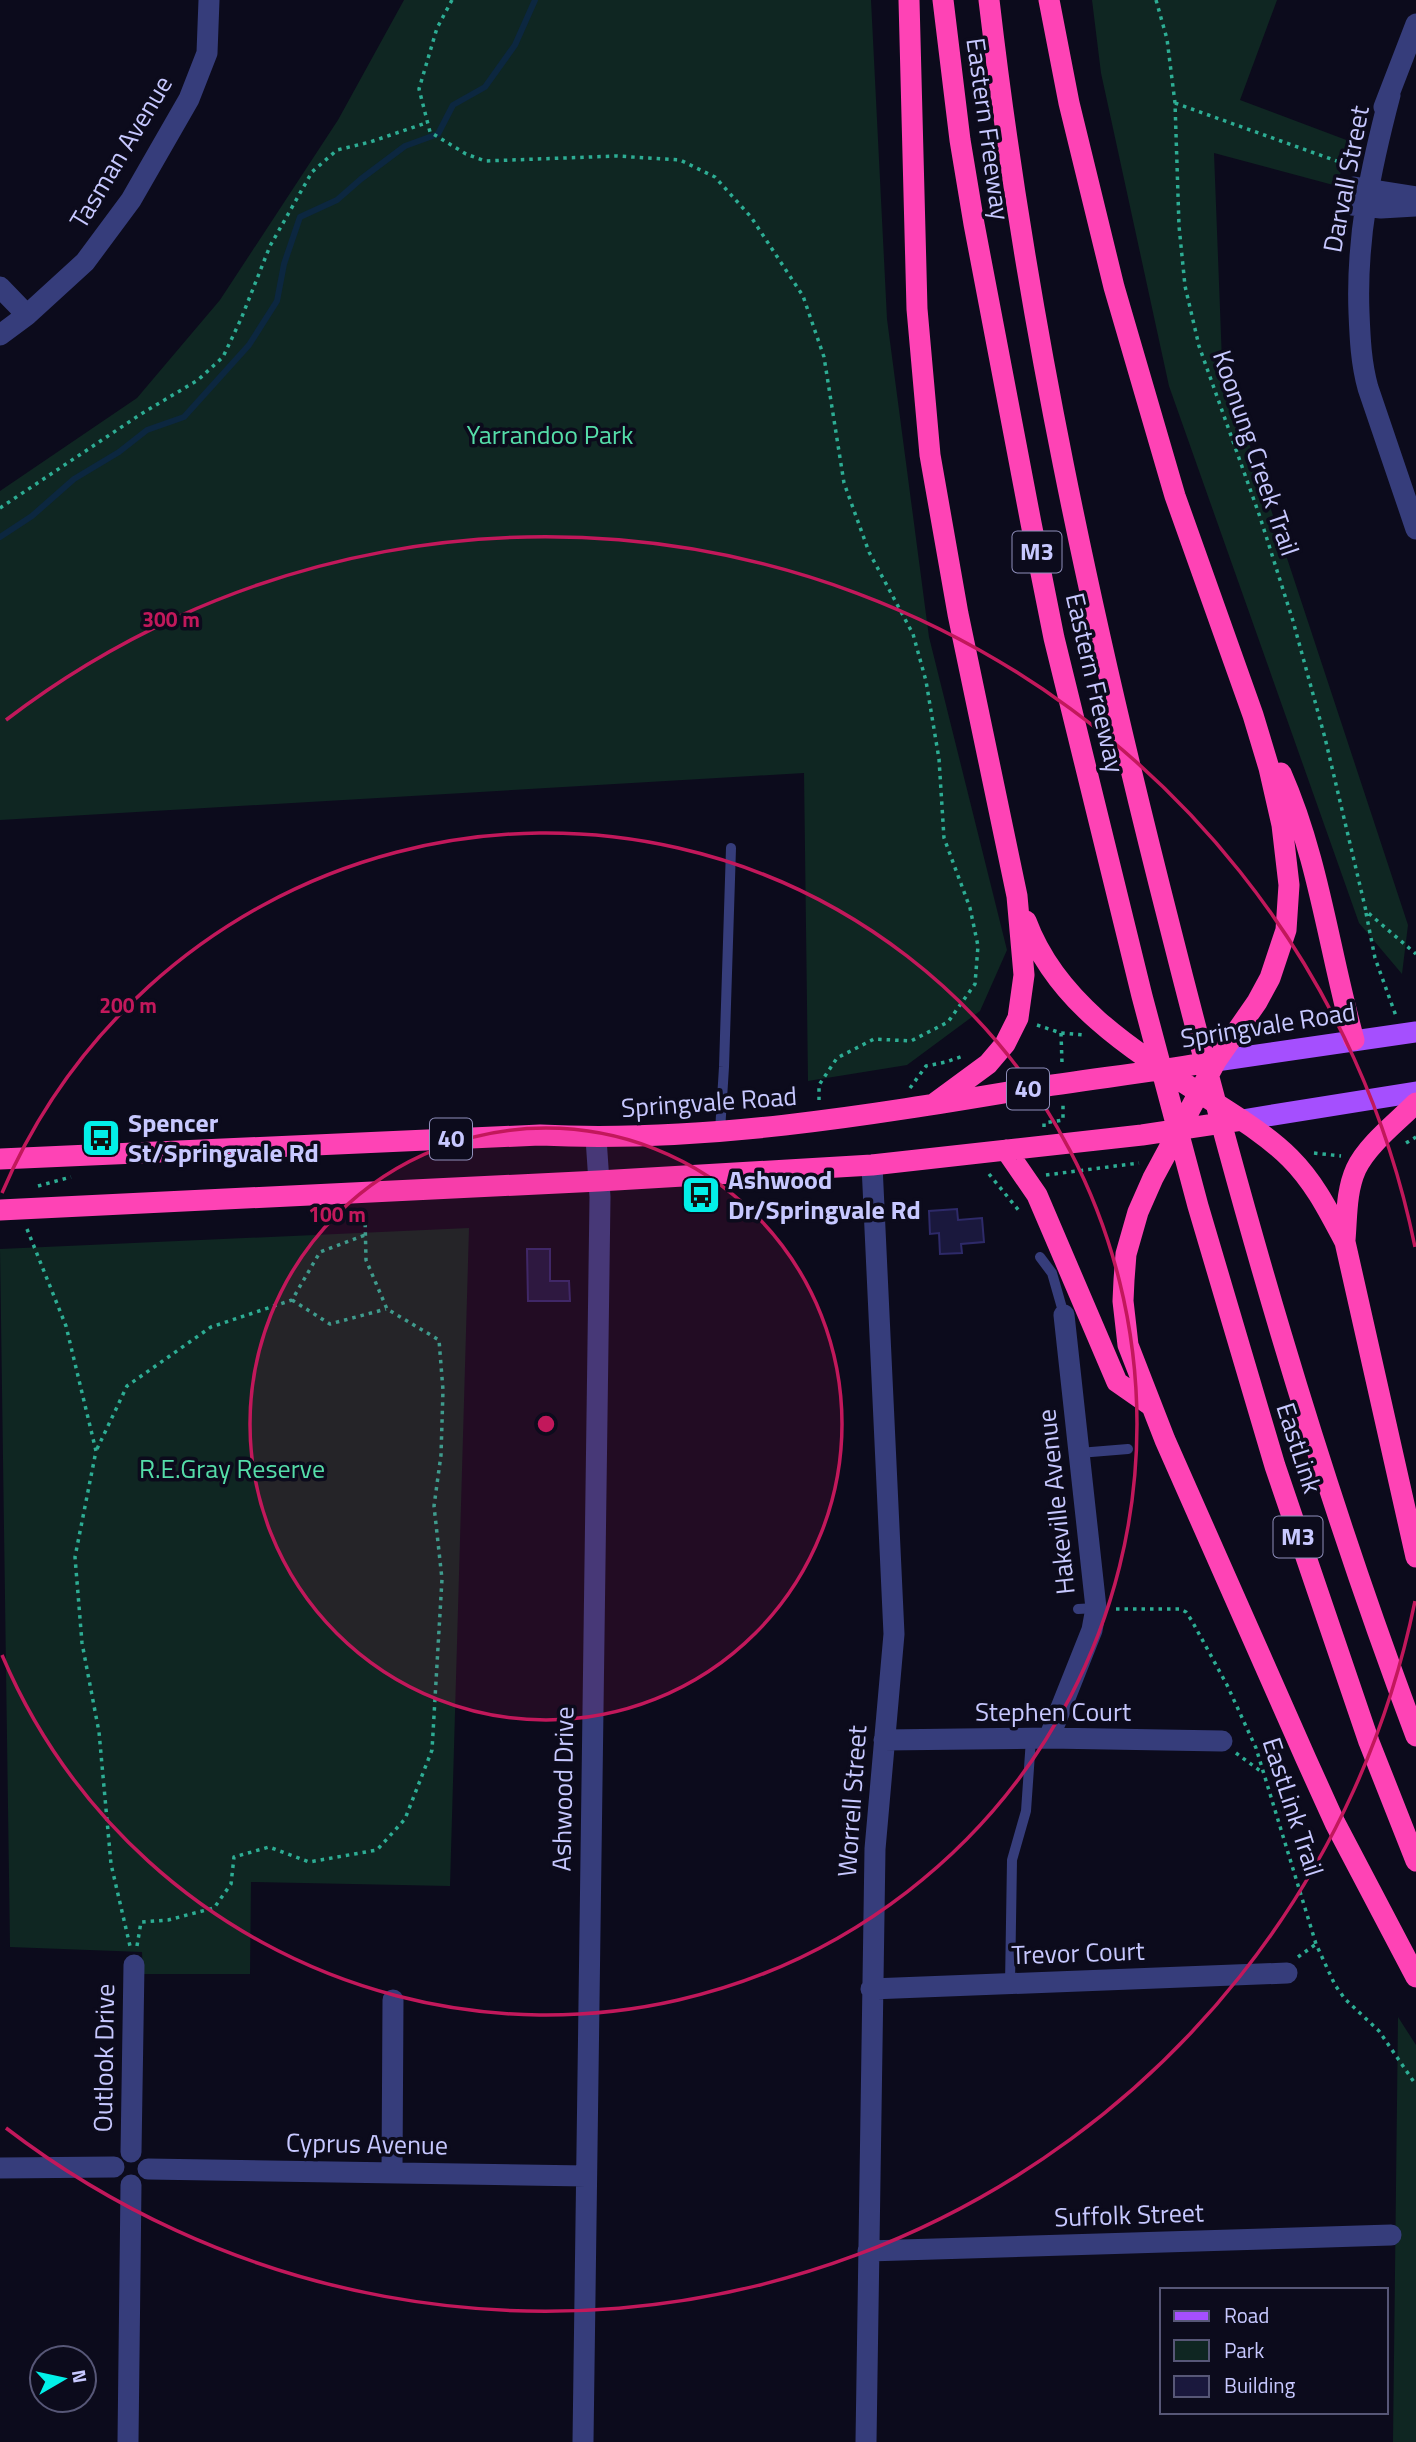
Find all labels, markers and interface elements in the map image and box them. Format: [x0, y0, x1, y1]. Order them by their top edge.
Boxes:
street label: Eastern Freeway [956, 35, 1021, 223]
street label: Tasman Avenue [59, 68, 182, 236]
street label: Darvall Street [1312, 102, 1379, 256]
street label: Koonung Creek Trail [1203, 345, 1310, 561]
park label: Yarrandoo Park [467, 415, 634, 454]
road number: M3 [1012, 532, 1062, 572]
street label: Eastern Freeway [1056, 589, 1135, 777]
text: 300 m [142, 603, 200, 635]
text: 200 m [99, 989, 157, 1021]
street label: Springvale Road [1178, 991, 1358, 1058]
road number: 40 [1007, 1069, 1049, 1110]
street label: Springvale Road [620, 1076, 798, 1127]
place label: Spencer St/Springvale Rd [128, 1103, 319, 1172]
bus stop icon: Spencer St/Springvale Rd [80, 1117, 122, 1159]
road number: 40 [430, 1119, 472, 1160]
place label: Ashwood Dr/Springvale Rd [728, 1160, 921, 1229]
bus stop icon: Ashwood Dr/Springvale Rd [680, 1174, 722, 1216]
text: 100 m [308, 1198, 366, 1230]
street label: EastLink [1267, 1398, 1332, 1498]
street label: Hakeville Avenue [1026, 1408, 1085, 1597]
centre of rings [534, 1412, 558, 1436]
park label: R.E.Gray Reserve [139, 1449, 325, 1488]
road number: M3 [1274, 1517, 1322, 1558]
street label: Stephen Court [975, 1692, 1131, 1731]
street label: Ashwood Drive [542, 1706, 583, 1872]
street label: Worrell Street [827, 1724, 876, 1878]
street label: EastLink Trail [1253, 1732, 1334, 1881]
street label: Trevor Court [1011, 1931, 1145, 1974]
street label: Outlook Drive [83, 1983, 124, 2133]
street label: Cyprus Avenue [286, 2123, 448, 2164]
street label: Suffolk Street [1053, 2192, 1205, 2237]
legend [1160, 2288, 1388, 2414]
text: Road [1224, 2299, 1269, 2331]
text: Park [1224, 2334, 1264, 2366]
north arrow [28, 2344, 98, 2414]
text: N [65, 2367, 96, 2385]
text: Building [1224, 2369, 1296, 2401]

